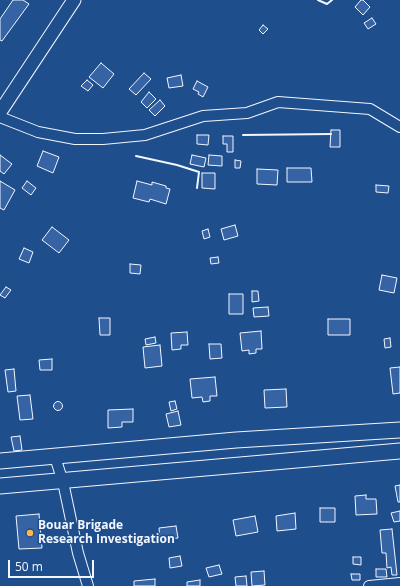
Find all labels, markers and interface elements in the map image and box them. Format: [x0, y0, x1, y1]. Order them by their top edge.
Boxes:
place label: Bouar Brigade Research Investigation [38, 519, 175, 547]
marker: Bouar Brigade Research Investigation [25, 528, 35, 538]
scale bar [10, 552, 96, 578]
text: 50 m [15, 558, 43, 575]

